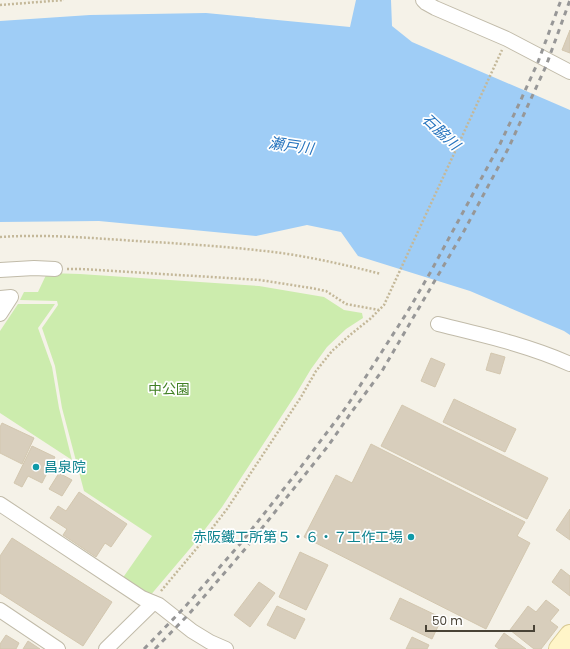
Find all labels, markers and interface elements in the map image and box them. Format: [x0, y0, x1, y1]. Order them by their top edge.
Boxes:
water label: 石脇川 [418, 109, 466, 156]
water label: 瀬戸川 [267, 132, 317, 159]
park label: 中公園 [148, 379, 190, 399]
place label: 昌泉院 [44, 457, 86, 477]
marker: 昌泉院 [31, 462, 41, 472]
place label: 赤阪鐵工所第５・６・７工作工場 [193, 527, 403, 547]
marker: 赤阪鐵工所第５・６・７工作工場 [406, 532, 416, 542]
scale bar [426, 607, 534, 633]
text: 50 m [432, 612, 463, 629]

